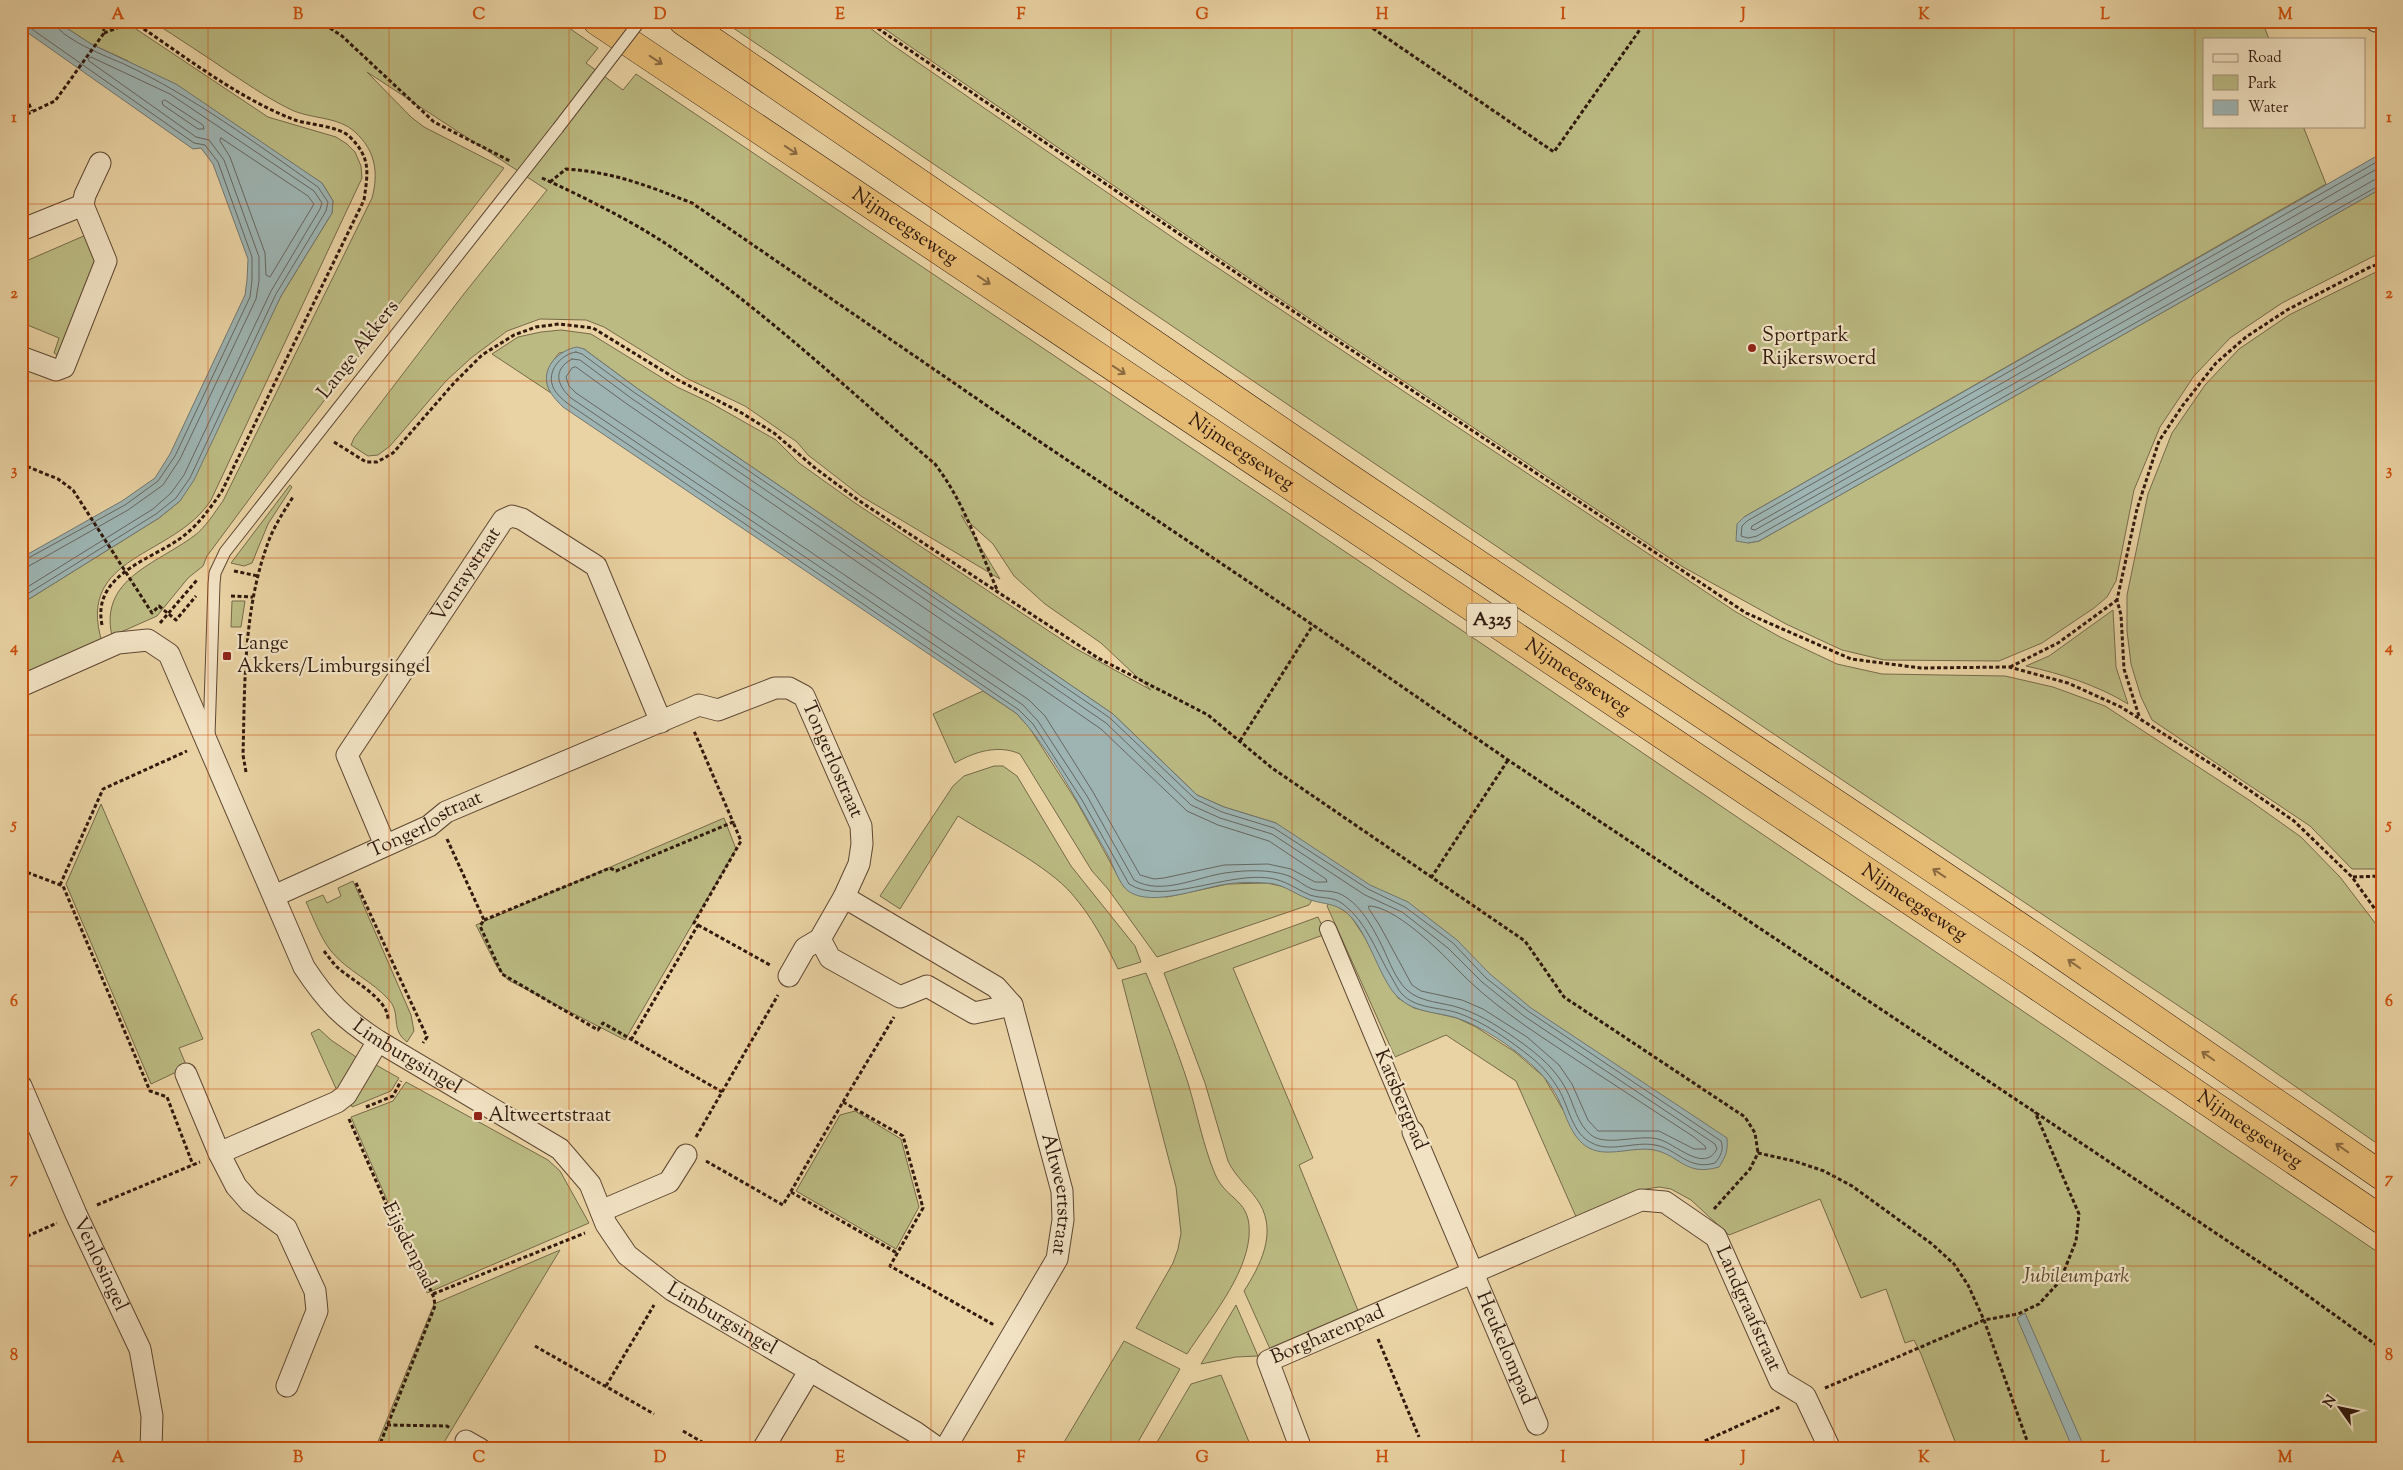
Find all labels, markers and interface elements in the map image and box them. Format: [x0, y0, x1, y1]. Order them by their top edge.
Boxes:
text: A [112, 4, 125, 27]
text: B [293, 4, 303, 27]
text: C [473, 4, 486, 27]
text: D [654, 4, 667, 27]
text: E [835, 4, 845, 27]
text: F [1017, 4, 1026, 27]
text: G [1195, 4, 1209, 27]
text: H [1376, 4, 1389, 27]
text: I [1560, 4, 1566, 27]
text: J [1739, 4, 1746, 27]
text: K [1918, 4, 1930, 27]
text: L [2100, 4, 2110, 27]
text: M [2278, 4, 2293, 27]
legend [2203, 38, 2366, 128]
text: Road [2248, 48, 2282, 69]
one-way arrow [649, 55, 663, 65]
text: Park [2248, 74, 2277, 95]
text: Water [2248, 98, 2289, 119]
text: 1 [11, 107, 17, 130]
text: 1 [2386, 107, 2392, 130]
one-way arrow [784, 145, 798, 155]
street label: Nijmeegseweg [846, 181, 963, 273]
one-way arrow [977, 275, 991, 285]
text: 2 [10, 283, 18, 306]
text: 2 [2385, 283, 2393, 306]
street label: Lange Akkers [311, 294, 407, 406]
place label: Sportpark Rijkerswoerd [1762, 322, 1876, 374]
marker: Sportpark Rijkerswoerd [1746, 342, 1758, 354]
one-way arrow [1112, 365, 1126, 375]
street label: Nijmeegseweg [1182, 406, 1300, 499]
text: 3 [11, 460, 18, 483]
text: 3 [2386, 460, 2393, 483]
street label: Venraystraat [424, 521, 509, 628]
road number: A325 [1467, 604, 1517, 636]
place label: Lange Akkers/Limburgsingel [237, 630, 431, 682]
street label: Nijmeegseweg [1518, 632, 1636, 724]
text: 4 [9, 637, 18, 660]
text: 4 [2384, 637, 2393, 660]
marker: Lange Akkers/Limburgsingel [221, 650, 233, 662]
street label: Tongerlostraat [794, 697, 870, 823]
street label: Tongerlostraat [364, 784, 487, 866]
text: 5 [9, 814, 17, 837]
text: 5 [2384, 814, 2392, 837]
street label: Nijmeegseweg [1855, 857, 1973, 949]
one-way arrow [1932, 868, 1946, 878]
one-way arrow [2067, 959, 2081, 969]
text: 6 [10, 991, 18, 1014]
text: 6 [2385, 991, 2393, 1014]
street label: Limburgsingel [346, 1013, 467, 1102]
street label: Katsbergpad [1366, 1045, 1434, 1155]
one-way arrow [2201, 1051, 2215, 1061]
street label: Nijmeegseweg [2191, 1084, 2308, 1176]
place label: Altweertstraat [488, 1102, 611, 1131]
marker: Altweertstraat [472, 1110, 484, 1122]
street label: Altweertstraat [1033, 1130, 1078, 1257]
one-way arrow [2335, 1143, 2349, 1153]
text: 7 [10, 1168, 19, 1191]
text: 7 [2385, 1168, 2394, 1191]
street label: Eijsdenpad [374, 1197, 442, 1295]
street label: Venlosingel [65, 1212, 135, 1317]
street label: Landgraafstraat [1708, 1242, 1789, 1376]
park label: Jubileumpark [2022, 1263, 2129, 1292]
street label: Limburgsingel [661, 1275, 783, 1363]
street label: Heukelompad [1468, 1287, 1542, 1409]
street label: Borgharenpad [1266, 1298, 1389, 1373]
text: 8 [10, 1345, 18, 1368]
text: 8 [2385, 1345, 2393, 1368]
north arrow [2316, 1382, 2366, 1432]
text: N [2319, 1392, 2342, 1412]
text: A [112, 1447, 125, 1470]
text: B [293, 1447, 303, 1470]
text: C [473, 1447, 486, 1470]
text: D [654, 1447, 667, 1470]
text: E [835, 1447, 845, 1470]
text: F [1017, 1447, 1026, 1470]
text: G [1195, 1447, 1209, 1470]
text: H [1376, 1447, 1389, 1470]
text: I [1560, 1447, 1566, 1470]
text: J [1739, 1447, 1746, 1470]
text: K [1918, 1447, 1930, 1470]
text: L [2100, 1447, 2110, 1470]
text: M [2278, 1447, 2293, 1470]

